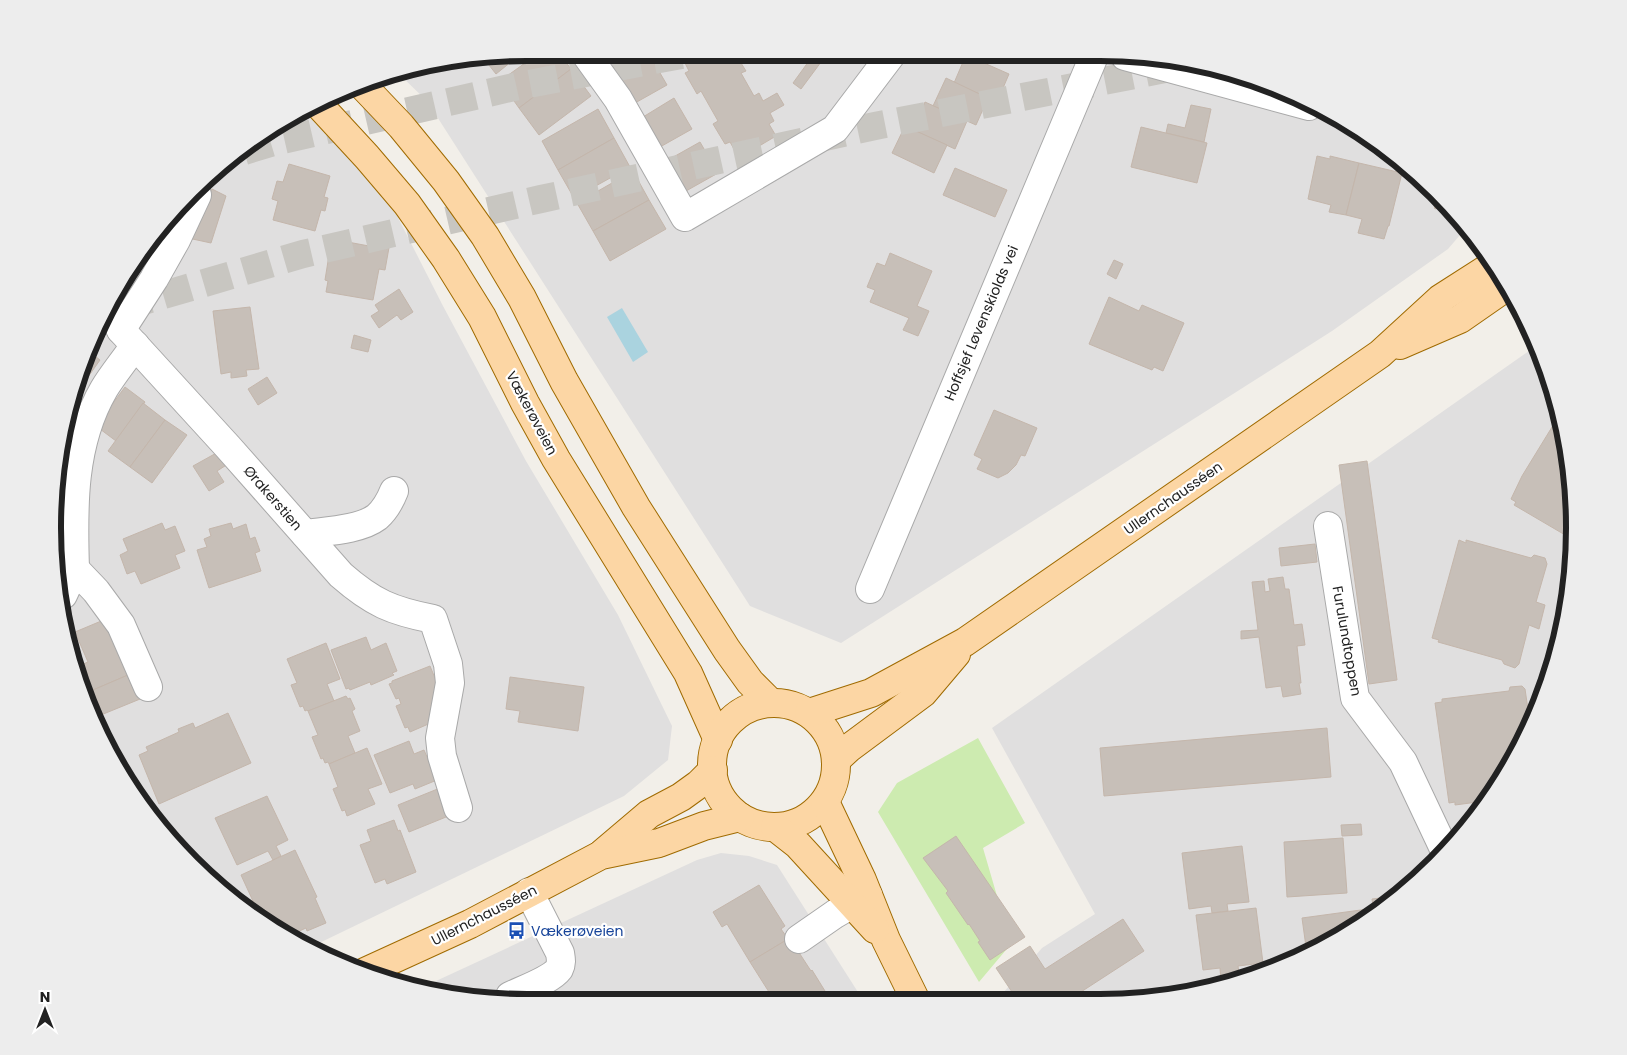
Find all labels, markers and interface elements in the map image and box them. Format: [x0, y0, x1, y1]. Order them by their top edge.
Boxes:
street label: Hoffsjef Løvenskiolds vei [939, 242, 1023, 404]
street label: Vækerøveien [501, 367, 563, 459]
street label: Ullernchausséen [1120, 457, 1226, 539]
street label: Ørakerstien [239, 461, 307, 535]
street label: Furulundtoppen [1327, 584, 1367, 698]
street label: Ullernchausséen [428, 880, 540, 950]
bus stop icon: Vækerøveien [507, 921, 527, 941]
place label: Vækerøveien [531, 921, 624, 941]
north arrow [20, 985, 70, 1035]
text: N [40, 987, 50, 1007]

